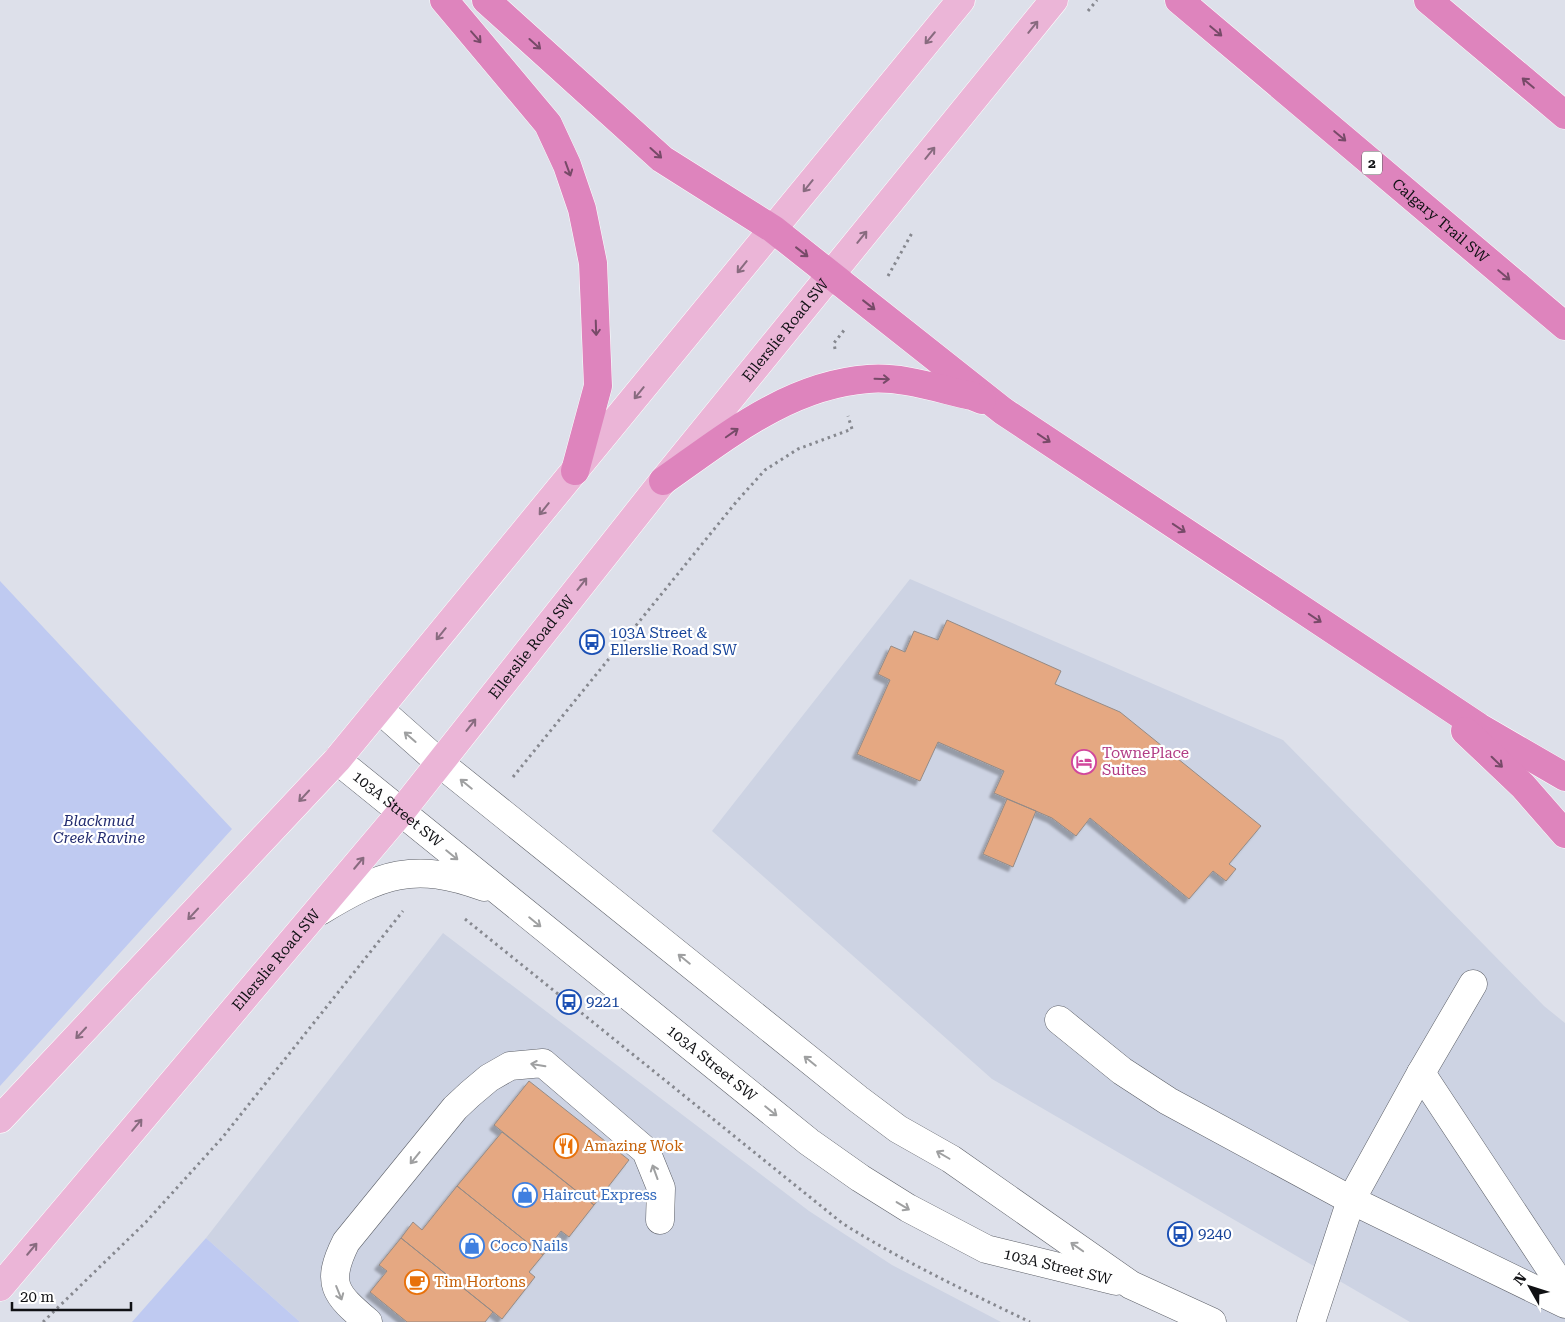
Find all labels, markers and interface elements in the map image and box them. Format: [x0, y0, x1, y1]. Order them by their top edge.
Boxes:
one-way arrow [1027, 20, 1038, 33]
one-way arrow [1209, 26, 1222, 37]
one-way arrow [470, 30, 482, 43]
one-way arrow [924, 31, 936, 44]
one-way arrow [529, 38, 542, 50]
one-way arrow [1521, 78, 1534, 89]
one-way arrow [1333, 131, 1346, 142]
one-way arrow [649, 147, 662, 158]
one-way arrow [925, 147, 936, 160]
road number: 2 [1362, 152, 1382, 174]
one-way arrow [564, 161, 573, 176]
street label: Calgary Trail SW [1388, 175, 1493, 267]
one-way arrow [803, 179, 814, 192]
one-way arrow [856, 231, 867, 244]
one-way arrow [795, 247, 809, 257]
one-way arrow [736, 260, 747, 273]
one-way arrow [1498, 269, 1511, 280]
street label: Ellerslie Road SW [738, 275, 833, 385]
one-way arrow [862, 299, 875, 310]
one-way arrow [591, 320, 600, 336]
one-way arrow [874, 374, 890, 384]
one-way arrow [634, 386, 645, 399]
one-way arrow [725, 428, 739, 438]
one-way arrow [1037, 433, 1051, 443]
one-way arrow [539, 502, 550, 515]
one-way arrow [1172, 523, 1186, 533]
one-way arrow [577, 578, 588, 591]
street label: Ellerslie Road SW [485, 591, 579, 702]
one-way arrow [1307, 613, 1321, 623]
place label: 103A Street & Ellerslie Road SW [610, 624, 738, 659]
one-way arrow [436, 627, 447, 640]
bus stop icon: 103A Street & Ellerslie Road SW [579, 629, 605, 655]
one-way arrow [466, 718, 476, 732]
one-way arrow [403, 731, 416, 742]
place label: TownePlace Suites [1102, 744, 1189, 779]
hotel icon: TownePlace Suites [1071, 749, 1097, 775]
one-way arrow [1491, 756, 1504, 768]
street label: 103A Street SW [349, 767, 447, 851]
one-way arrow [460, 778, 473, 789]
one-way arrow [298, 789, 310, 802]
park label: Blackmud Creek Ravine [53, 812, 145, 847]
one-way arrow [445, 849, 458, 860]
one-way arrow [353, 856, 364, 869]
street label: Ellerslie Road SW [228, 905, 324, 1014]
one-way arrow [187, 908, 199, 920]
one-way arrow [529, 916, 542, 927]
one-way arrow [678, 954, 691, 965]
bus stop icon: 9221 [556, 989, 582, 1015]
place label: 9221 [586, 993, 620, 1011]
street label: 103A Street SW [663, 1021, 761, 1106]
one-way arrow [75, 1026, 87, 1039]
one-way arrow [804, 1056, 817, 1067]
one-way arrow [531, 1059, 547, 1069]
one-way arrow [765, 1106, 778, 1117]
one-way arrow [131, 1119, 142, 1132]
restaurant icon: Amazing Wok [553, 1133, 579, 1159]
place label: Amazing Wok [584, 1137, 684, 1155]
one-way arrow [936, 1149, 950, 1159]
one-way arrow [409, 1151, 420, 1164]
one-way arrow [650, 1165, 659, 1180]
shop icon: Haircut Express [512, 1182, 538, 1208]
place label: Haircut Express [542, 1186, 657, 1204]
one-way arrow [896, 1201, 910, 1211]
bus stop icon: 9240 [1167, 1221, 1193, 1247]
place label: 9240 [1198, 1225, 1232, 1243]
shop icon: Coco Nails [459, 1233, 485, 1259]
place label: Coco Nails [490, 1237, 568, 1255]
one-way arrow [1070, 1242, 1084, 1252]
one-way arrow [26, 1243, 37, 1256]
street label: 103A Street SW [1002, 1245, 1114, 1289]
north arrow [1505, 1262, 1555, 1312]
cafe icon: Tim Hortons [404, 1269, 430, 1295]
text: N [1510, 1269, 1530, 1288]
place label: Tim Hortons [434, 1273, 526, 1291]
scale bar [12, 1280, 131, 1312]
one-way arrow [335, 1285, 344, 1300]
text: 20 m [20, 1288, 55, 1306]

